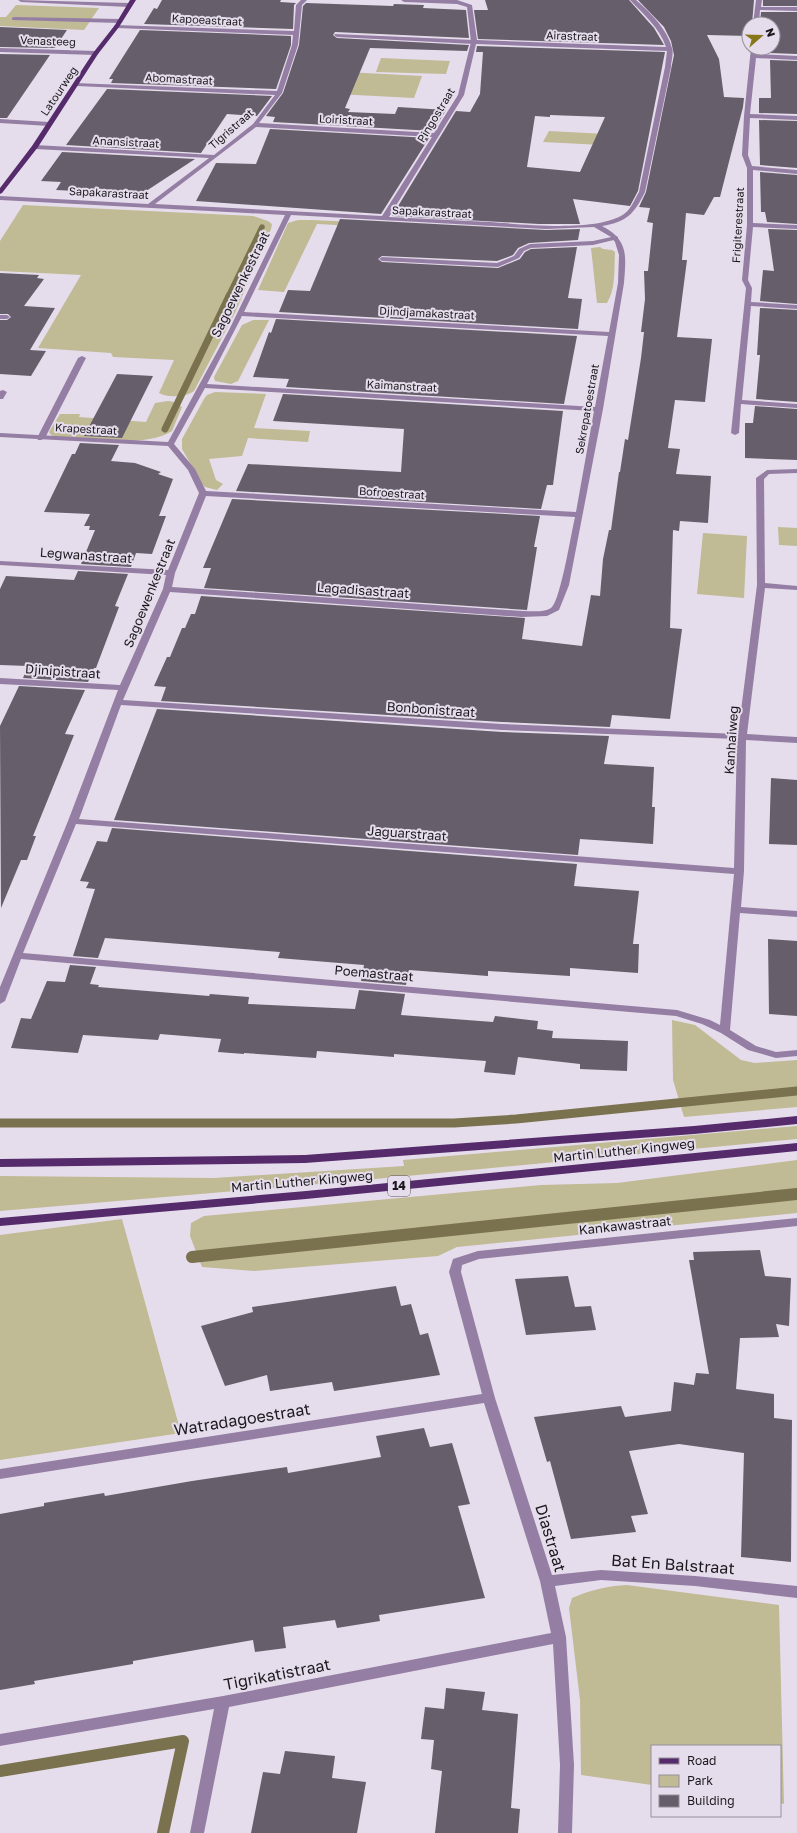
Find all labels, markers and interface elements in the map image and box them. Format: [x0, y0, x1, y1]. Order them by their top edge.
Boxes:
street label: Kapoeastraat [171, 11, 243, 28]
north arrow [741, 16, 781, 56]
text: N [763, 26, 778, 39]
street label: Airastraat [546, 28, 598, 43]
street label: Venasteeg [20, 33, 76, 48]
street label: Latourweg [37, 64, 80, 118]
street label: Abomastraat [145, 70, 213, 87]
street label: Pingostraat [414, 85, 457, 144]
street label: Tigristraat [206, 106, 256, 152]
street label: Loiristraat [319, 112, 373, 127]
street label: Anansistraat [92, 133, 160, 150]
street label: Sapakarastraat [69, 184, 149, 201]
street label: Frigiterestraat [729, 187, 746, 263]
street label: Sapakarastraat [392, 203, 472, 220]
street label: Sagoewenkestraat [207, 228, 273, 340]
street label: Djindjamakastraat [379, 304, 475, 321]
street label: Sekrepatoestraat [572, 363, 601, 455]
street label: Kaimanstraat [366, 377, 438, 394]
street label: Krapestraat [55, 420, 117, 437]
street label: Bofroestraat [359, 484, 425, 501]
street label: Sagoewenkestraat [120, 536, 178, 650]
street label: Legwanastraat [39, 544, 133, 566]
street label: Lagadisastraat [316, 579, 410, 601]
street label: Djinipistraat [25, 660, 101, 682]
street label: Bonbonistraat [386, 698, 476, 720]
street label: Kanhaiweg [721, 705, 741, 775]
street label: Jaguarstraat [367, 822, 447, 844]
street label: Poemastraat [334, 962, 414, 984]
street label: Martin Luther Kingweg [552, 1135, 696, 1165]
street label: Martin Luther Kingweg [230, 1167, 374, 1195]
road number: 14 [388, 1176, 410, 1196]
street label: Kankawastraat [578, 1212, 672, 1238]
street label: Watradagoestraat [172, 1398, 312, 1440]
street label: Diastraat [531, 1502, 571, 1574]
street label: Bat En Balstraat [611, 1550, 735, 1578]
street label: Tigrikatistraat [222, 1654, 332, 1694]
legend [651, 1745, 781, 1817]
text: Road [687, 1753, 716, 1768]
text: Park [687, 1773, 713, 1788]
text: Building [687, 1793, 735, 1808]

